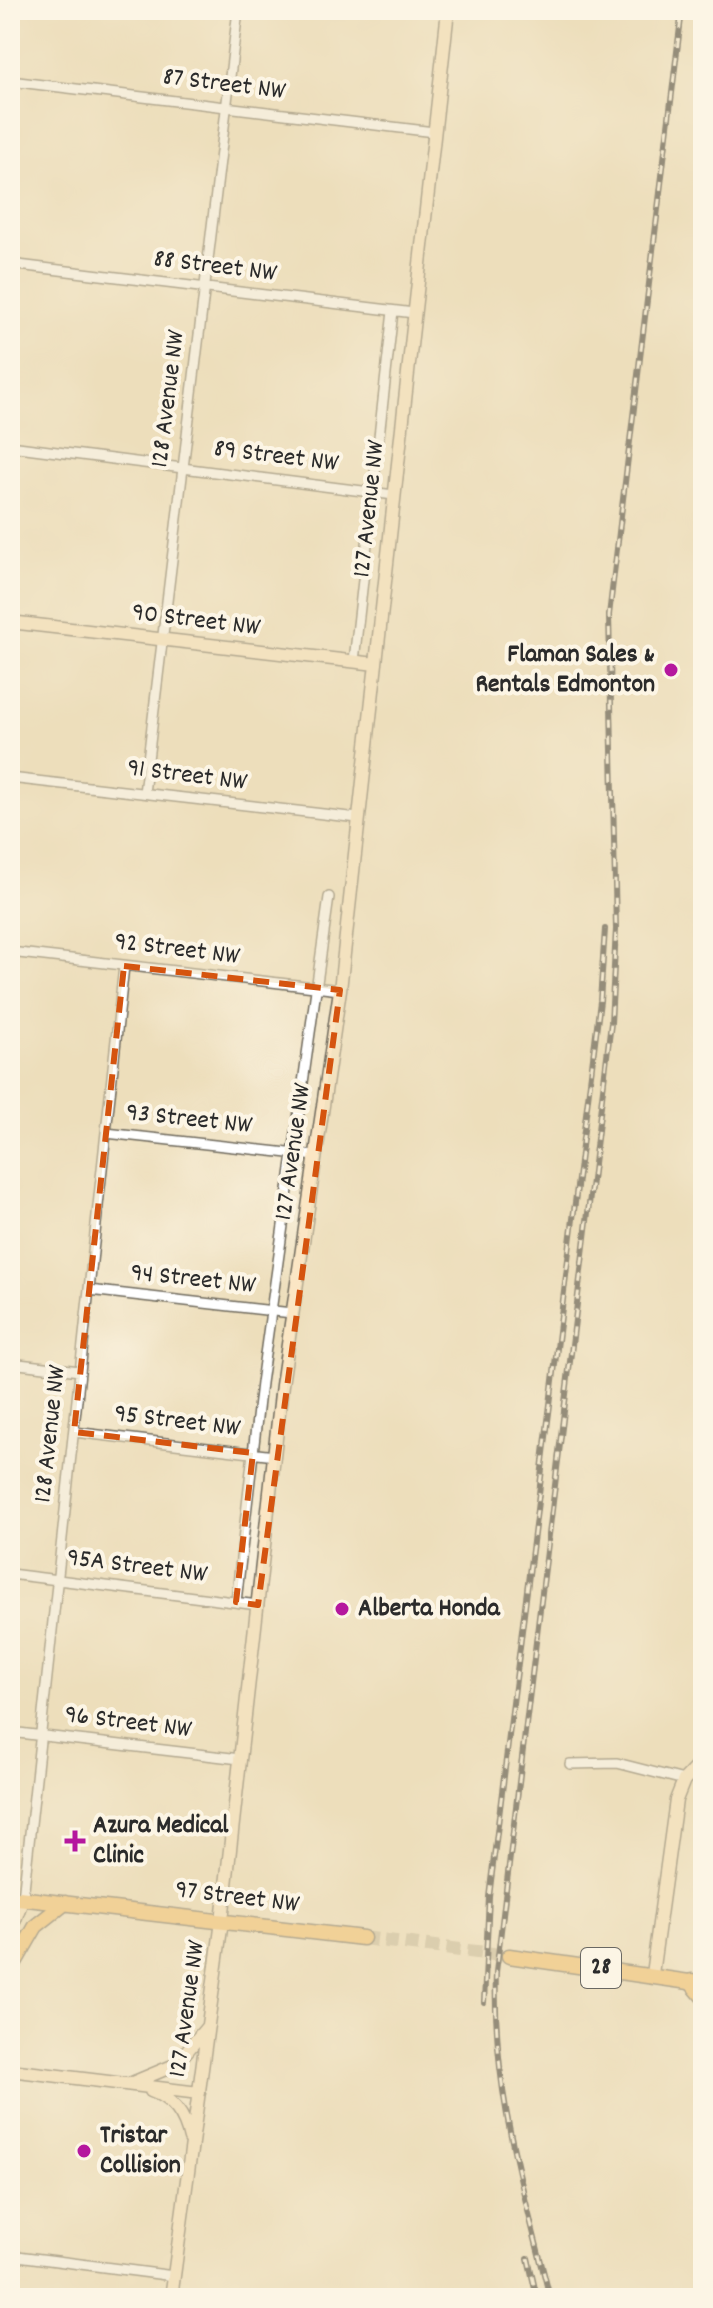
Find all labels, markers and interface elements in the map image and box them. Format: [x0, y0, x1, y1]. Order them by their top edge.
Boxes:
street label: 87 Street NW [161, 59, 287, 111]
street label: 88 Street NW [151, 241, 279, 293]
street label: 128 Avenue NW [142, 328, 196, 470]
street label: 89 Street NW [212, 431, 340, 483]
street label: 127 Avenue NW [344, 438, 396, 579]
street label: 90 Street NW [130, 595, 262, 647]
place label: Flaman Sales & Rentals Edmonton [475, 637, 655, 704]
marker: Flaman Sales & Rentals Edmonton [662, 661, 680, 679]
street label: 91 Street NW [125, 750, 249, 802]
street label: 92 Street NW [112, 924, 242, 976]
street label: 127 Avenue NW [266, 1081, 322, 1223]
street label: 93 Street NW [124, 1095, 254, 1145]
street label: 94 Street NW [129, 1255, 257, 1305]
street label: 128 Avenue NW [25, 1363, 77, 1505]
street label: 95 Street NW [112, 1396, 242, 1448]
street label: 95A Street NW [65, 1540, 209, 1594]
place label: Alberta Honda [358, 1591, 501, 1628]
marker: Alberta Honda [333, 1600, 351, 1618]
street label: 96 Street NW [62, 1697, 194, 1749]
place label: Azura Medical Clinic [93, 1808, 229, 1875]
marker: Azura Medical Clinic [64, 1830, 86, 1852]
street label: 97 Street NW [173, 1872, 301, 1924]
street label: 127 Avenue NW [160, 1938, 216, 2080]
road number: 28 [581, 1948, 621, 1988]
place label: Tristar Collision [100, 2118, 181, 2185]
marker: Tristar Collision [75, 2142, 93, 2160]

